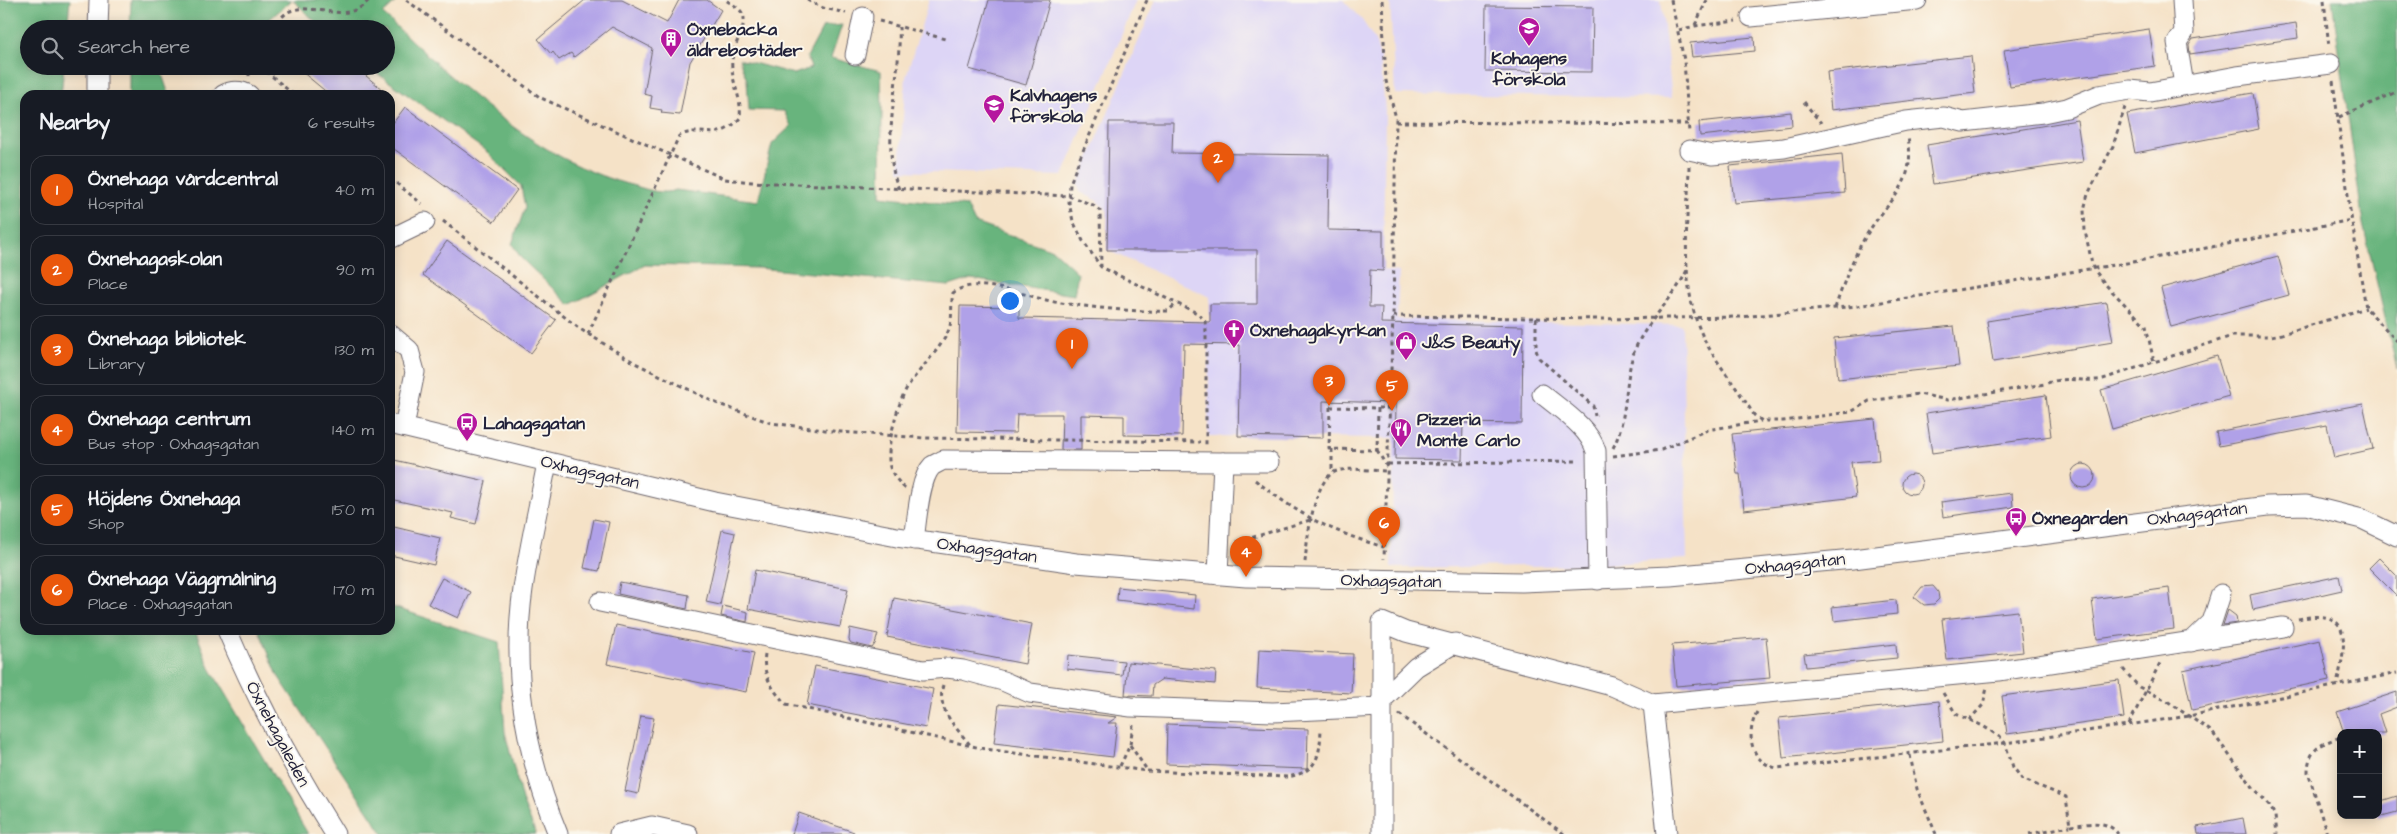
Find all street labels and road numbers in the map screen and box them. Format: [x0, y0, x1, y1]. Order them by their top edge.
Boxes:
street label: Oxhagsgatan [538, 448, 642, 496]
street label: Oxhagsgatan [2145, 495, 2249, 534]
street label: Oxhagsgatan [935, 531, 1039, 570]
street label: Oxhagsgatan [1744, 546, 1847, 583]
street label: Oxhagsgatan [1340, 568, 1442, 595]
street label: Öxnehagaleden [239, 677, 316, 792]

